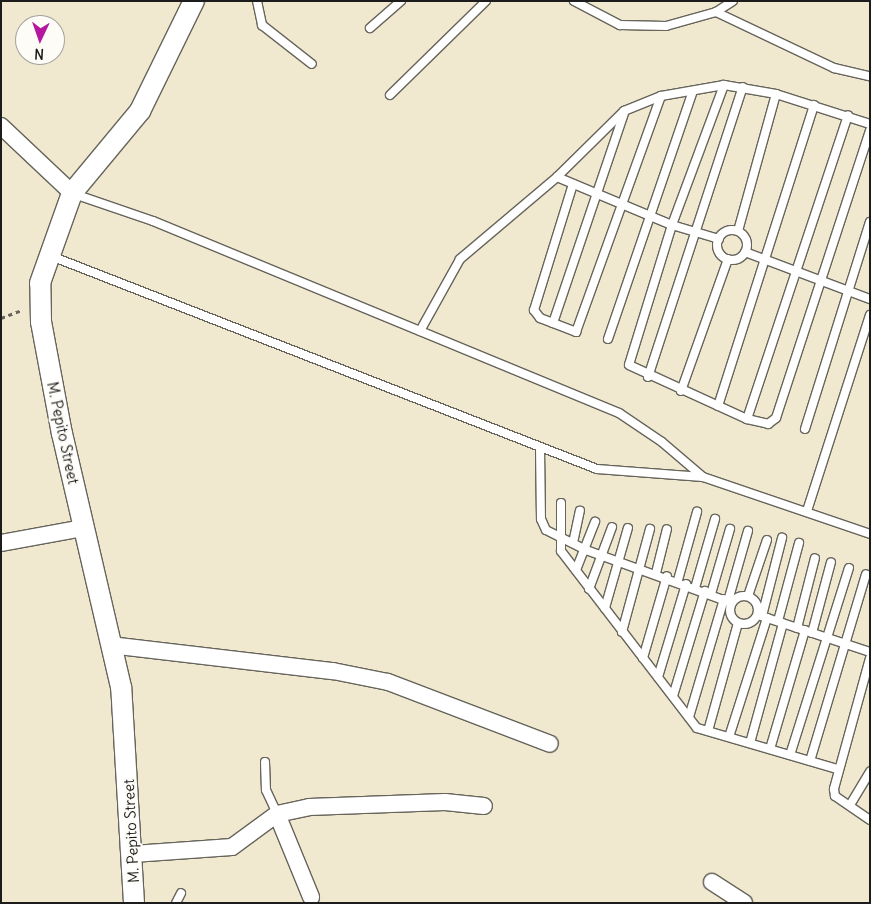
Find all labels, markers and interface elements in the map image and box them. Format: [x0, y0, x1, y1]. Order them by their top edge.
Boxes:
north arrow [15, 15, 65, 65]
text: N [34, 45, 45, 63]
street label: M. Pepito Street [43, 380, 83, 486]
street label: M. Pepito Street [119, 778, 143, 884]

